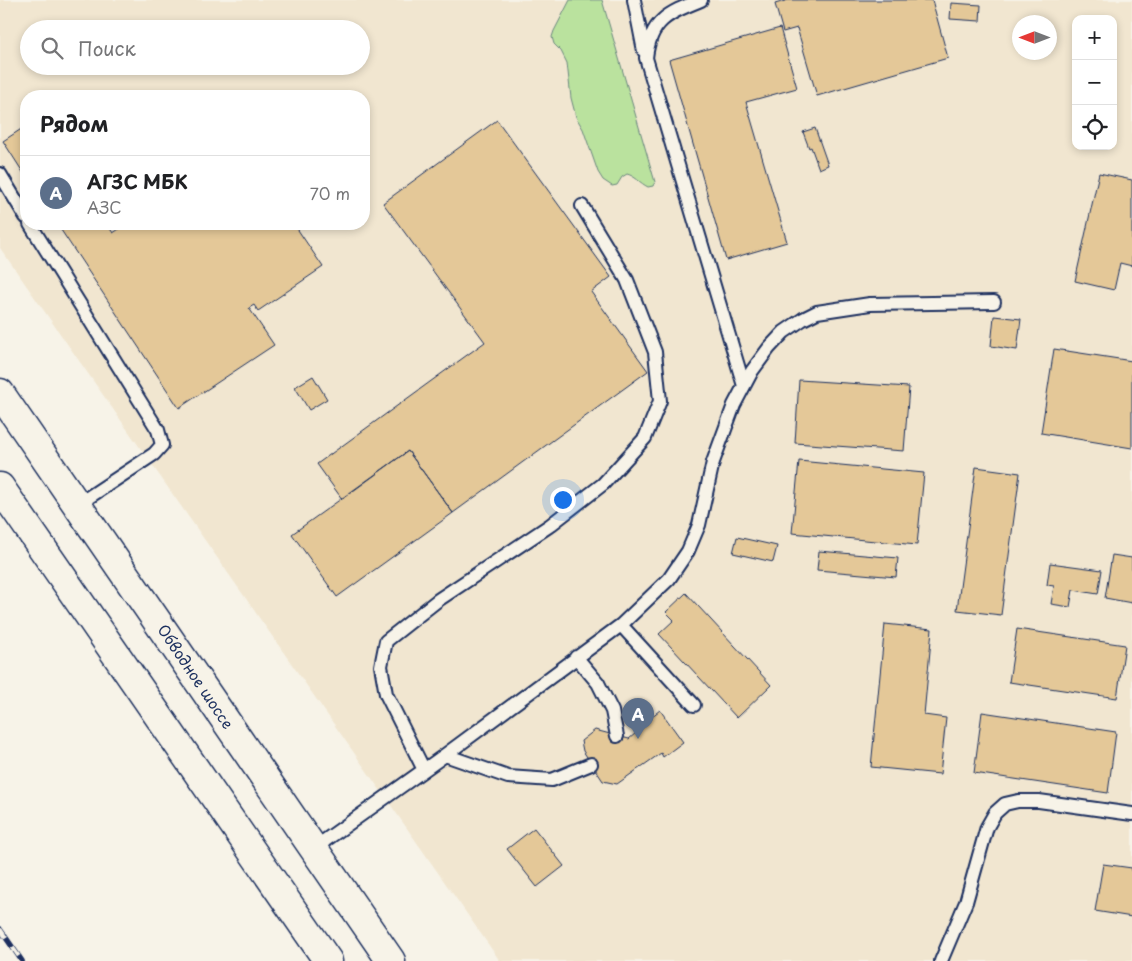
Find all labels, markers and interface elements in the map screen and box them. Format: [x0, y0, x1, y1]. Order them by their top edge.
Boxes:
north arrow [1012, 15, 1057, 60]
map controls [1072, 15, 1117, 150]
button: + [1072, 15, 1117, 60]
search box [20, 20, 370, 75]
icon: search [38, 34, 66, 62]
text: Поиск [78, 34, 136, 62]
button: − [1072, 60, 1117, 105]
button: locate [1072, 105, 1117, 150]
text: Рядом [40, 107, 108, 139]
text: АГЗС МБК [87, 167, 188, 195]
text: A [50, 181, 62, 205]
text: 70 m [310, 181, 350, 205]
text: АЗС [87, 195, 122, 219]
your location [550, 487, 576, 513]
street label: Обводное шоссе [153, 619, 240, 733]
pin: A [622, 698, 654, 739]

